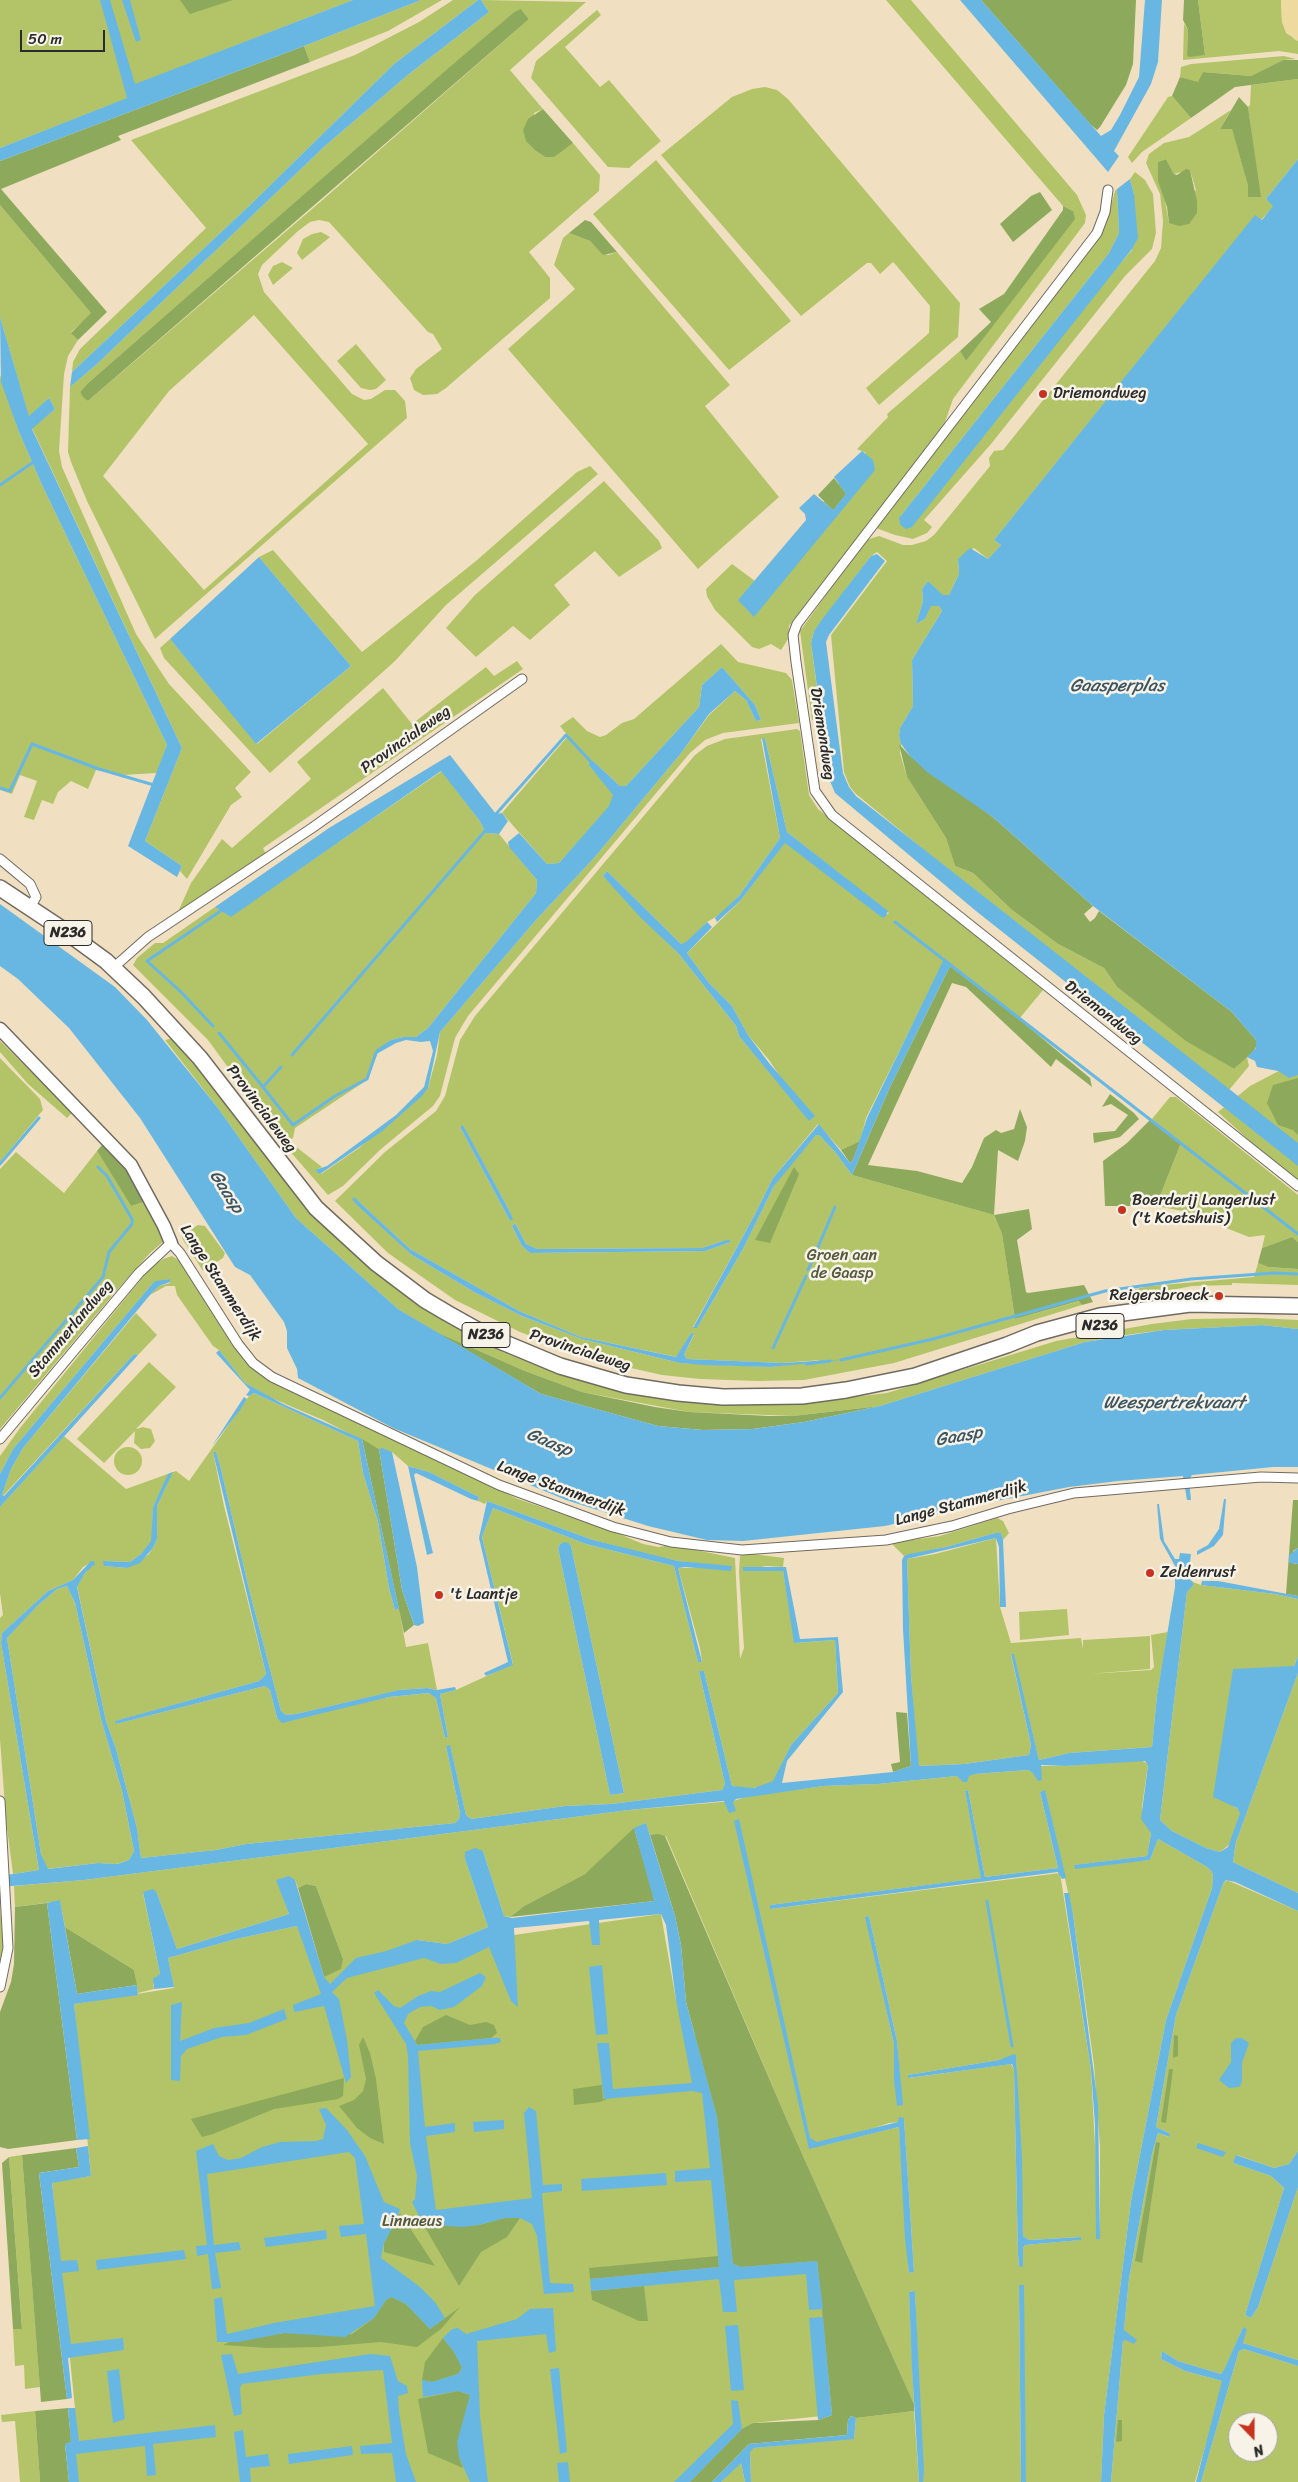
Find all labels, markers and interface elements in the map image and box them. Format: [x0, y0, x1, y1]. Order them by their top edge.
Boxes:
scale bar [22, 20, 108, 52]
text: 50 m [28, 26, 62, 52]
place label: Driemondweg [1053, 384, 1146, 404]
marker: Driemondweg [1037, 388, 1049, 400]
water label: Gaasperplas [1070, 675, 1164, 697]
street label: Driemondweg [805, 686, 839, 782]
street label: Provincialeweg [357, 702, 455, 778]
road number: N236 [44, 920, 92, 946]
street label: Driemondweg [1060, 977, 1146, 1049]
street label: Provincialeweg [222, 1061, 300, 1157]
water label: Gaasp [204, 1166, 248, 1218]
place label: Boerderij Langerlust ('t Koetshuis) [1132, 1191, 1275, 1229]
marker: Boerderij Langerlust ('t Koetshuis) [1116, 1204, 1128, 1216]
street label: Lange Stammerdijk [175, 1221, 265, 1345]
park label: Groen aan de Gaasp [807, 1246, 877, 1284]
street label: Stammerlandweg [25, 1276, 117, 1382]
place label: Reigersbroeck [1110, 1286, 1209, 1306]
marker: Reigersbroeck [1213, 1290, 1225, 1302]
road number: N236 [1076, 1314, 1124, 1338]
road number: N236 [462, 1322, 510, 1348]
street label: Provincialeweg [527, 1326, 633, 1376]
water label: Weespertrekvaart [1103, 1392, 1245, 1414]
water label: Gaasp [934, 1422, 984, 1452]
water label: Gaasp [523, 1424, 575, 1462]
street label: Lange Stammerdijk [494, 1457, 628, 1521]
street label: Lange Stammerdijk [893, 1477, 1029, 1531]
place label: Zeldenrust [1160, 1563, 1236, 1583]
marker: Zeldenrust [1144, 1567, 1156, 1579]
place label: 't Laantje [449, 1585, 518, 1605]
marker: 't Laantje [433, 1589, 445, 1601]
park label: Linnaeus [382, 2212, 442, 2232]
north arrow [1228, 2412, 1278, 2462]
text: N [1249, 2437, 1268, 2464]

